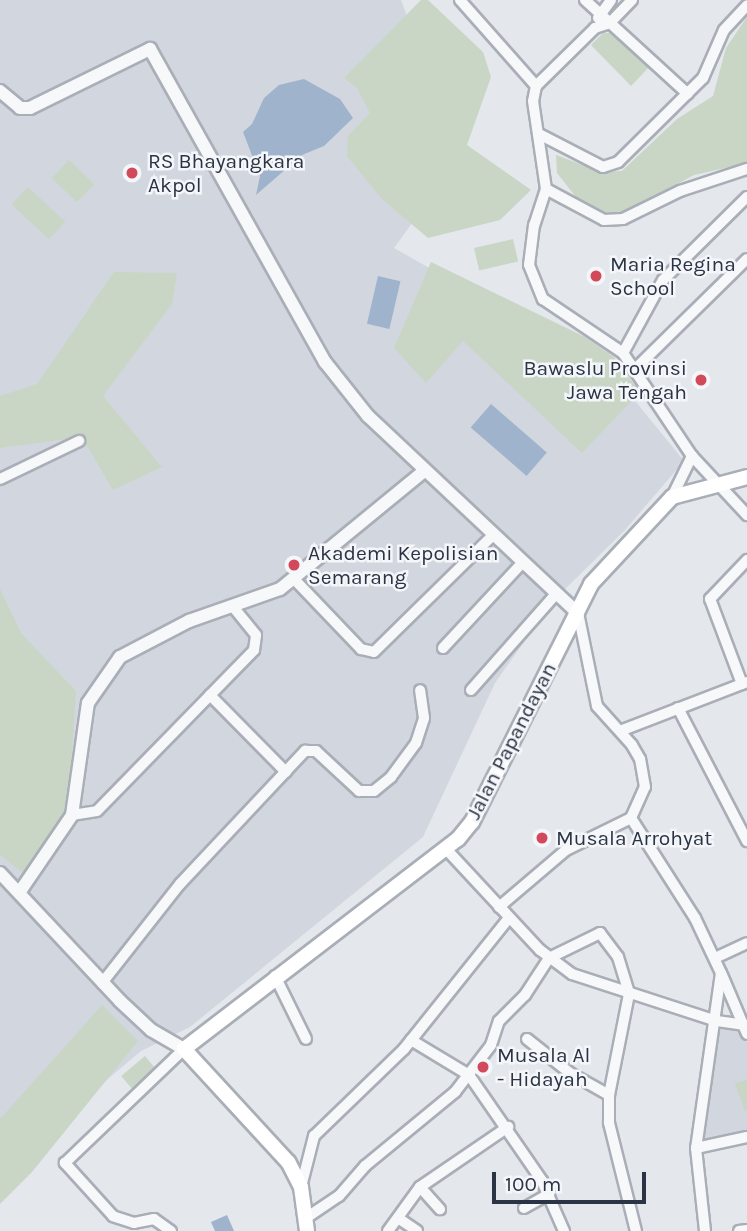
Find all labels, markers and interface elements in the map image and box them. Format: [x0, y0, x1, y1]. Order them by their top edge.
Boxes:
place label: RS Bhayangkara Akpol [148, 148, 304, 198]
marker: RS Bhayangkara Akpol [122, 163, 142, 183]
place label: Maria Regina School [610, 251, 736, 301]
marker: Maria Regina School [588, 268, 604, 284]
place label: Bawaslu Provinsi Jawa Tengah [524, 355, 687, 405]
marker: Bawaslu Provinsi Jawa Tengah [693, 372, 709, 388]
place label: Akademi Kepolisian Semarang [308, 540, 499, 590]
marker: Akademi Kepolisian Semarang [286, 557, 302, 573]
street label: Jalan Papandayan [461, 658, 561, 824]
place label: Musala Arrohyat [556, 825, 712, 851]
marker: Musala Arrohyat [534, 830, 550, 846]
place label: Musala Al - Hidayah [497, 1042, 590, 1092]
marker: Musala Al - Hidayah [475, 1059, 491, 1075]
scale bar [495, 1158, 649, 1202]
text: 100 m [505, 1172, 562, 1196]

